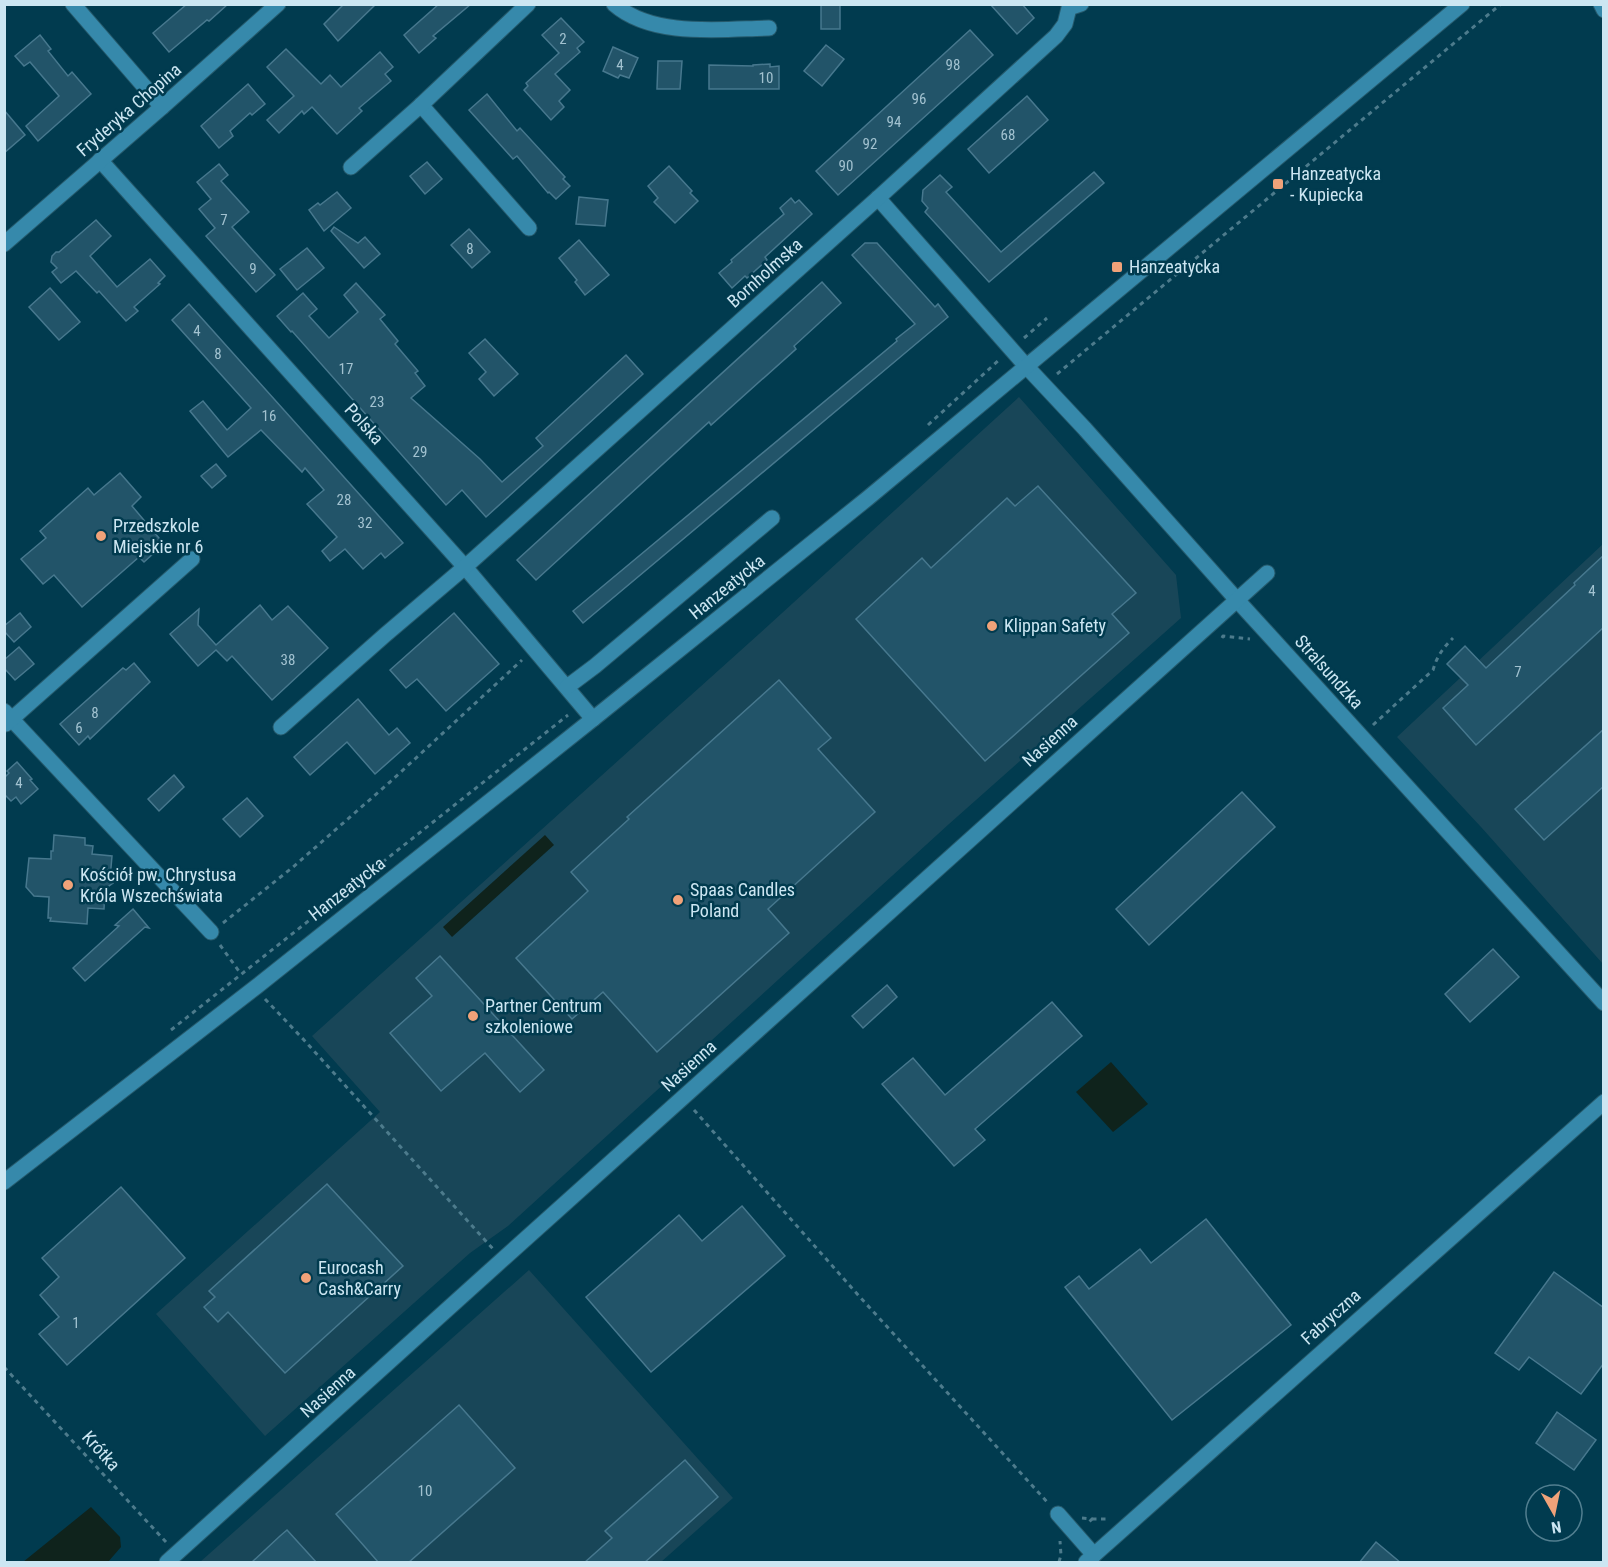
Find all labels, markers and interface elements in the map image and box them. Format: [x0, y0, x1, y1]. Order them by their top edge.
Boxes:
house number: 2 [559, 30, 567, 48]
house number: 4 [616, 56, 624, 74]
house number: 98 [946, 56, 960, 74]
street label: Fryderyka Chopina [72, 59, 185, 161]
house number: 10 [759, 69, 773, 87]
house number: 96 [912, 90, 926, 108]
house number: 94 [887, 113, 901, 131]
house number: 68 [1001, 126, 1015, 144]
house number: 92 [863, 135, 877, 153]
house number: 90 [839, 157, 853, 175]
place label: Hanzeatycka - Kupiecka [1290, 163, 1381, 205]
marker: Hanzeatycka - Kupiecka [1271, 177, 1285, 191]
house number: 7 [220, 211, 228, 229]
street label: Bornholmska [723, 234, 806, 312]
house number: 8 [466, 240, 474, 258]
place label: Hanzeatycka [1129, 256, 1220, 277]
house number: 9 [249, 260, 257, 278]
marker: Hanzeatycka [1110, 260, 1124, 274]
house number: 4 [193, 322, 201, 340]
house number: 8 [214, 345, 222, 363]
house number: 17 [339, 360, 353, 378]
house number: 23 [370, 393, 384, 411]
street label: Polska [341, 399, 388, 449]
house number: 16 [262, 407, 276, 425]
house number: 29 [413, 443, 427, 461]
house number: 28 [337, 491, 351, 509]
house number: 32 [358, 514, 372, 532]
place label: Przedszkole Miejskie nr 6 [113, 515, 203, 557]
marker: Przedszkole Miejskie nr 6 [94, 529, 108, 543]
street label: Hanzeatycka [685, 550, 769, 623]
house number: 4 [1588, 582, 1596, 600]
place label: Klippan Safety [1004, 615, 1107, 636]
marker: Klippan Safety [985, 619, 999, 633]
street label: Stralsundzka [1291, 631, 1368, 713]
house number: 38 [281, 651, 295, 669]
house number: 7 [1514, 663, 1522, 681]
house number: 8 [91, 704, 99, 722]
street label: Nasienna [1018, 711, 1081, 771]
house number: 6 [75, 719, 83, 737]
house number: 4 [15, 774, 23, 792]
street label: Hanzeatycka [304, 852, 389, 925]
place label: Kościół pw. Chrystusa Króla Wszechświata [80, 864, 236, 906]
marker: Kościół pw. Chrystusa Króla Wszechświata [61, 878, 75, 892]
place label: Spaas Candles Poland [690, 879, 795, 921]
marker: Spaas Candles Poland [671, 893, 685, 907]
place label: Partner Centrum szkoleniowe [485, 995, 602, 1037]
marker: Partner Centrum szkoleniowe [466, 1009, 480, 1023]
street label: Nasienna [657, 1036, 720, 1096]
place label: Eurocash Cash&Carry [318, 1257, 401, 1299]
marker: Eurocash Cash&Carry [299, 1271, 313, 1285]
street label: Fabryczna [1297, 1285, 1365, 1349]
house number: 1 [72, 1314, 80, 1332]
street label: Nasienna [296, 1362, 359, 1422]
street label: Krótka [78, 1426, 125, 1475]
house number: 10 [418, 1482, 432, 1500]
north arrow [1524, 1483, 1584, 1543]
text: N [1550, 1517, 1563, 1537]

